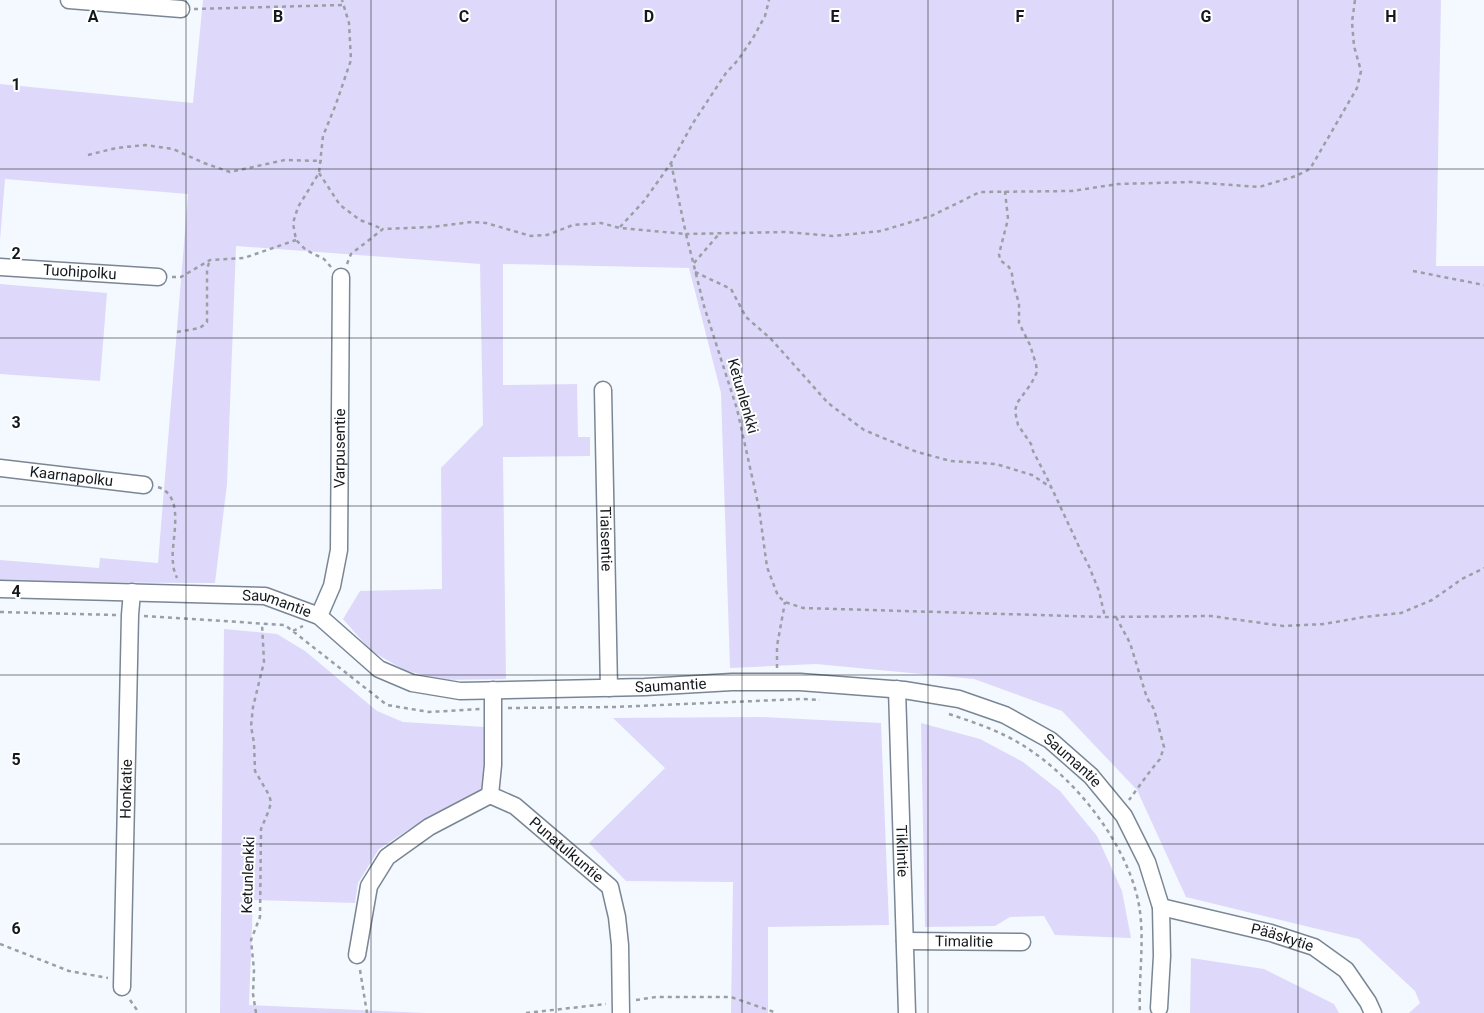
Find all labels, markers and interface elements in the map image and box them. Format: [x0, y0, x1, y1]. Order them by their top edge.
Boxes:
text: A [88, 7, 99, 26]
text: B [273, 7, 283, 26]
text: C [459, 7, 469, 26]
text: D [644, 7, 654, 26]
text: E [831, 7, 840, 26]
text: F [1016, 7, 1025, 26]
text: G [1201, 7, 1212, 26]
text: H [1385, 7, 1397, 26]
text: 1 [11, 75, 21, 94]
text: 2 [11, 244, 21, 263]
street label: Tuohipolku [43, 261, 117, 283]
street label: Ketunlenkki [724, 356, 762, 436]
street label: Varpusentie [330, 408, 349, 488]
text: 3 [11, 413, 21, 432]
street label: Kaarnapolku [29, 463, 114, 490]
street label: Tiaisentie [596, 506, 616, 572]
text: 4 [11, 582, 21, 601]
street label: Saumantie [242, 586, 314, 621]
street label: Saumantie [635, 674, 707, 696]
street label: Saumantie [1041, 730, 1105, 791]
text: 5 [11, 750, 21, 769]
street label: Honkatie [117, 759, 136, 819]
street label: Punatulkuntie [526, 813, 607, 886]
street label: Tiklintie [892, 824, 912, 877]
street label: Ketunlenkki [238, 836, 258, 914]
text: 6 [11, 919, 21, 938]
street label: Pääskytie [1249, 920, 1316, 955]
street label: Timalitie [935, 932, 993, 951]

